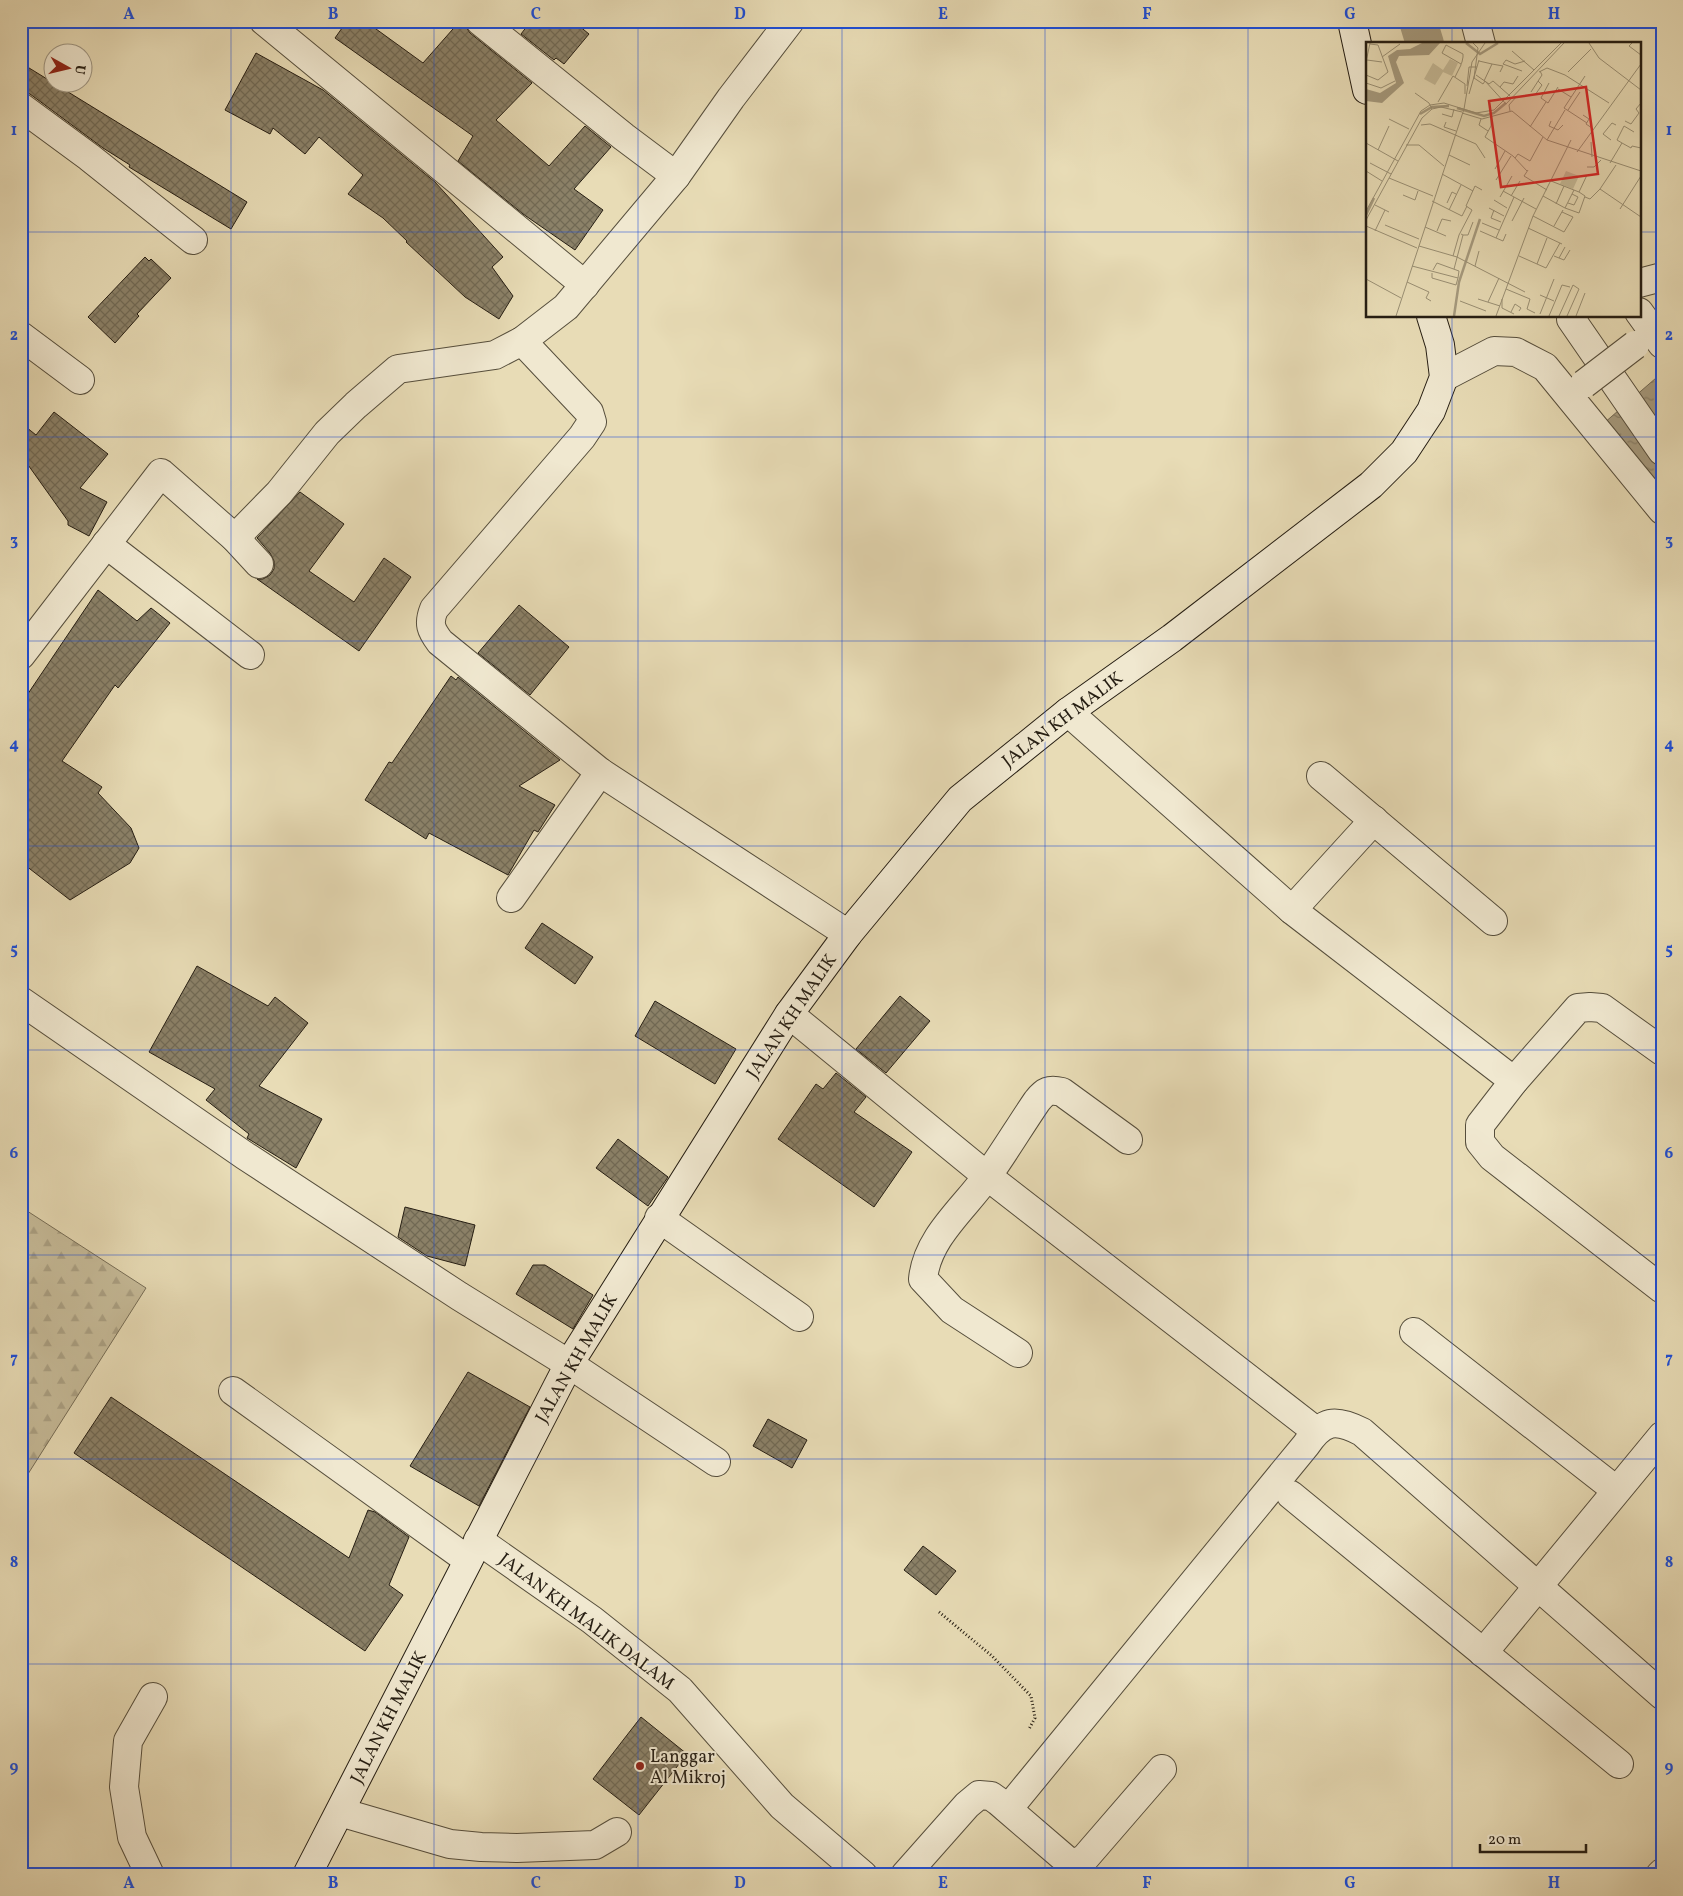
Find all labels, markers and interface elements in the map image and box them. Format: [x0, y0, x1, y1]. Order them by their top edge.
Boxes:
text: A [123, 4, 135, 26]
text: B [328, 4, 339, 26]
text: C [531, 4, 541, 26]
text: D [734, 4, 746, 26]
text: E [938, 4, 948, 26]
text: F [1142, 4, 1152, 26]
text: G [1344, 4, 1356, 26]
text: H [1548, 4, 1560, 26]
north arrow [42, 42, 92, 92]
inset map [1366, 42, 1640, 318]
text: U [69, 64, 89, 76]
text: 1 [11, 120, 17, 142]
text: 1 [1666, 120, 1672, 142]
text: 2 [10, 325, 18, 347]
text: 2 [1665, 325, 1673, 347]
text: 3 [10, 530, 18, 552]
text: 3 [1665, 530, 1673, 552]
street label: JALAN KH MALIK [997, 666, 1129, 774]
text: 4 [9, 734, 19, 756]
text: 4 [1664, 734, 1674, 756]
text: 5 [10, 939, 18, 961]
text: 5 [1665, 939, 1673, 961]
street label: JALAN KH MALIK [741, 949, 843, 1084]
text: 6 [10, 1143, 19, 1165]
text: 6 [1665, 1143, 1674, 1165]
street label: JALAN KH MALIK [530, 1289, 625, 1428]
text: 7 [10, 1348, 18, 1370]
text: 7 [1665, 1348, 1673, 1370]
street label: JALAN KH MALIK DALAM [493, 1548, 679, 1697]
text: 8 [10, 1552, 18, 1574]
text: 8 [1665, 1552, 1673, 1574]
street label: JALAN KH MALIK [345, 1647, 434, 1788]
place label: Langgar Al Mikroj [650, 1745, 726, 1791]
text: 9 [10, 1757, 19, 1779]
text: 9 [1665, 1757, 1674, 1779]
marker: Langgar Al Mikroj [634, 1760, 646, 1772]
scale bar [1480, 1821, 1587, 1853]
text: 20 m [1488, 1830, 1521, 1851]
text: A [123, 1873, 135, 1895]
text: B [328, 1873, 339, 1895]
text: C [531, 1873, 541, 1895]
text: D [734, 1873, 746, 1895]
text: E [938, 1873, 948, 1895]
text: F [1142, 1873, 1152, 1895]
text: G [1344, 1873, 1356, 1895]
text: H [1548, 1873, 1560, 1895]

